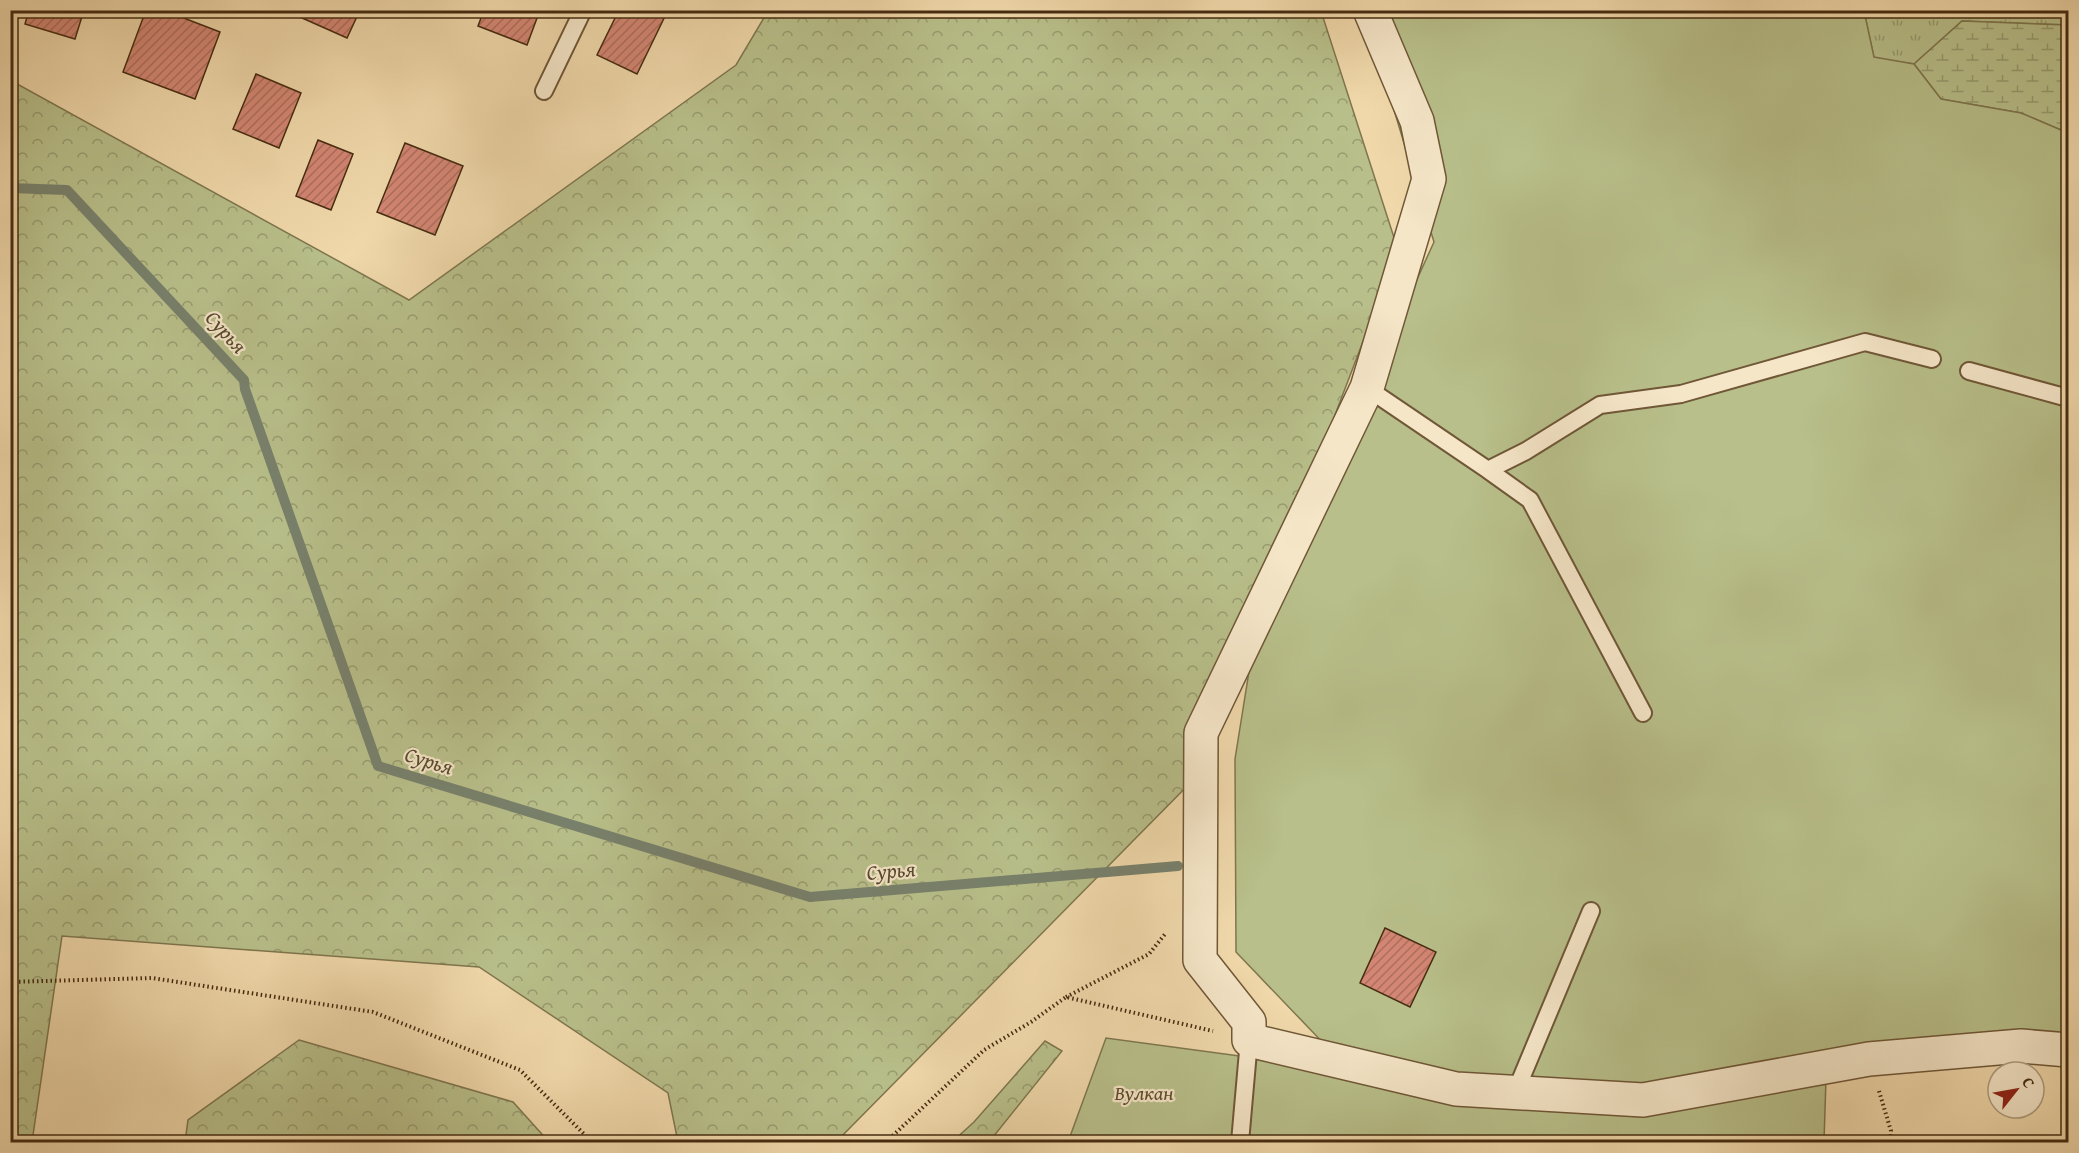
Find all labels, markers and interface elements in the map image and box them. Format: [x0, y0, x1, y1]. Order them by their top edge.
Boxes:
water label: Сурья [198, 303, 254, 360]
water label: Сурья [401, 739, 457, 783]
water label: Сурья [865, 853, 917, 888]
north arrow [1986, 1060, 2046, 1120]
text: С [2016, 1072, 2041, 1092]
park label: Вулкан [1113, 1078, 1174, 1107]

